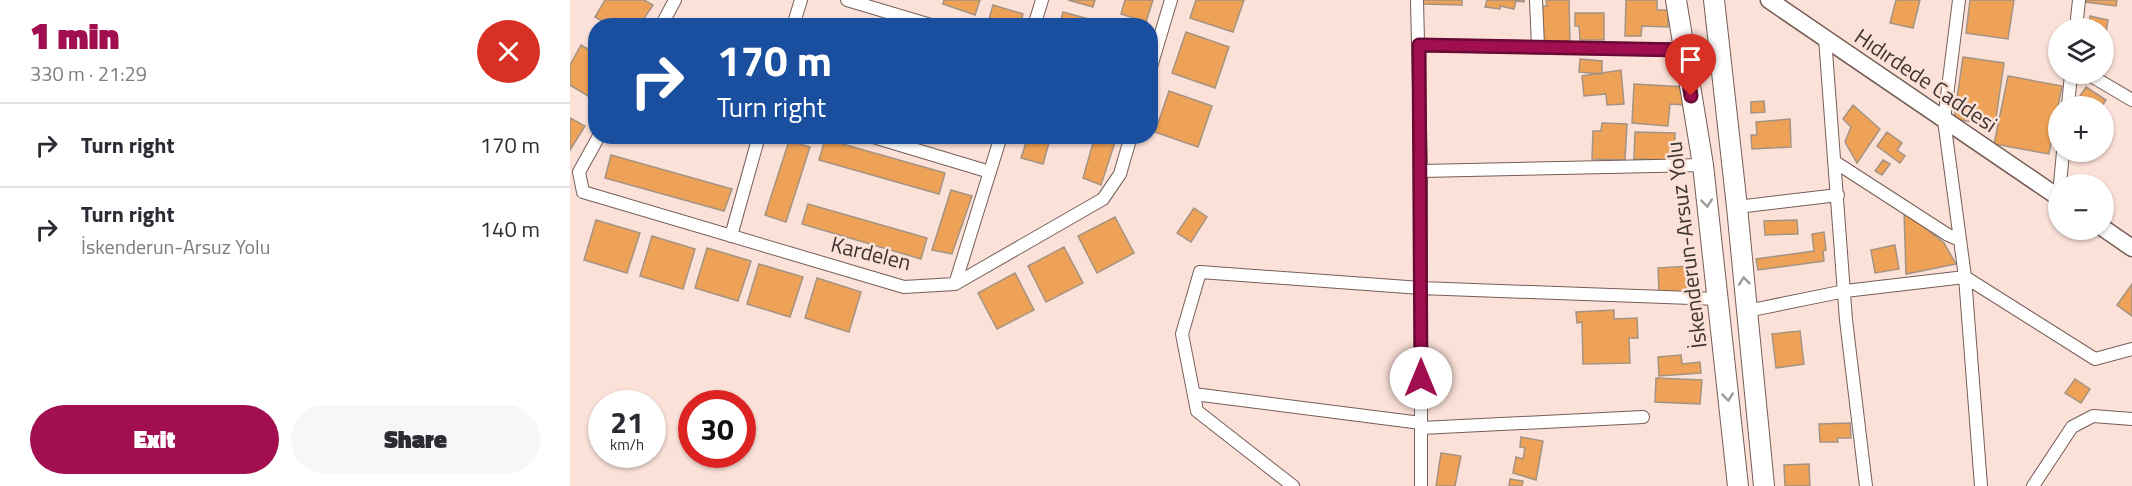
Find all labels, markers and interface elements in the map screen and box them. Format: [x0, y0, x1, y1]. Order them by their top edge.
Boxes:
text: 1 min [30, 8, 119, 63]
map controls [2048, 18, 2114, 240]
button: layers [2048, 18, 2114, 84]
street label: Hıdırdede Caddesi [1848, 19, 2004, 141]
button: close [477, 20, 540, 83]
text: 170 m [717, 28, 832, 92]
pin [1665, 34, 1716, 96]
icon: right [618, 42, 696, 120]
icon: arrive [1674, 43, 1707, 76]
text: 330 m · 21:29 [30, 58, 147, 89]
text: Turn right [717, 86, 826, 127]
button: + [2048, 96, 2114, 162]
text: Turn right [81, 128, 175, 162]
text: 170 m [480, 128, 540, 162]
icon: right [30, 129, 63, 162]
street label: İskenderun-Arsuz Yolu [1656, 140, 1716, 350]
button: − [2048, 174, 2114, 240]
text: Turn right [81, 197, 175, 231]
one-way arrow [1700, 199, 1713, 208]
text: 140 m [480, 212, 540, 246]
icon: right [30, 213, 63, 246]
street label: Kardelen [827, 227, 915, 279]
text: İskenderun-Arsuz Yolu [81, 231, 270, 262]
one-way arrow [1738, 277, 1751, 286]
position arrow [1389, 346, 1453, 410]
speed limit sign: 30 [678, 390, 756, 468]
one-way arrow [1721, 392, 1734, 402]
text: 21 [610, 399, 644, 445]
button: Exit [30, 405, 279, 474]
button: Share [291, 405, 540, 474]
text: km/h [610, 433, 644, 456]

